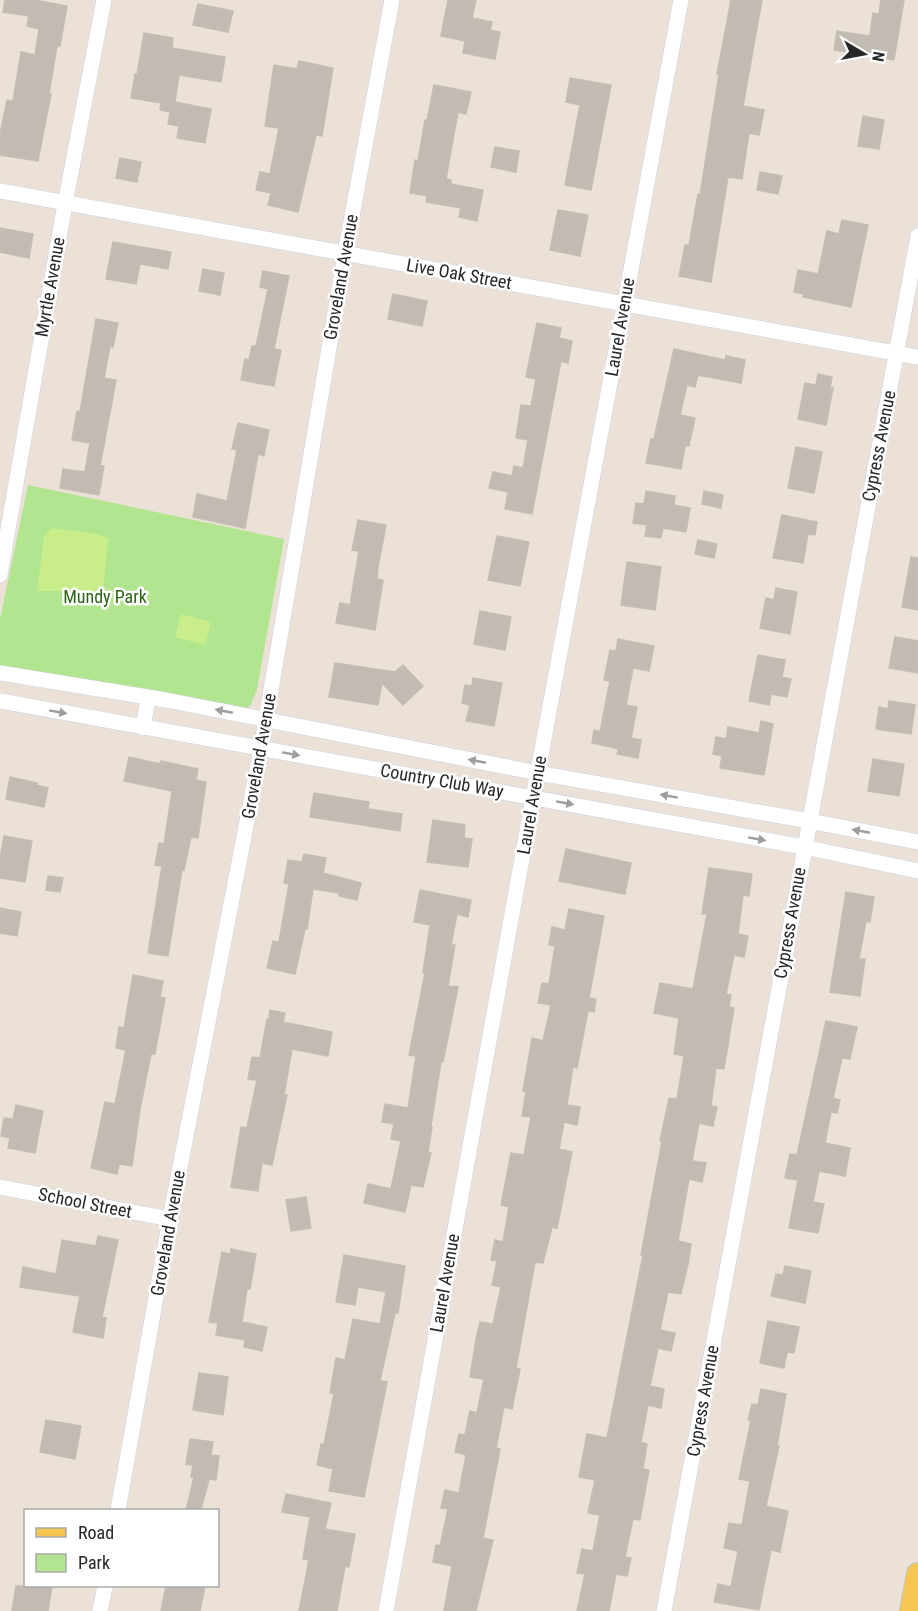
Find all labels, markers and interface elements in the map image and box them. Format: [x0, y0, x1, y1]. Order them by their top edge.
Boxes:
north arrow [834, 24, 894, 84]
text: N [868, 50, 888, 63]
street label: Groveland Avenue [319, 212, 362, 341]
street label: Myrtle Avenue [30, 235, 69, 338]
street label: Live Oak Street [405, 254, 513, 293]
street label: Laurel Avenue [601, 276, 639, 378]
street label: Cypress Avenue [857, 389, 900, 503]
park label: Mundy Park [63, 586, 147, 607]
street label: Groveland Avenue [237, 691, 280, 820]
one-way arrow [214, 706, 233, 715]
one-way arrow [48, 708, 67, 717]
one-way arrow [281, 750, 300, 759]
street label: Laurel Avenue [513, 754, 551, 856]
one-way arrow [467, 756, 486, 765]
street label: Country Club Way [379, 759, 506, 802]
one-way arrow [659, 791, 678, 800]
one-way arrow [556, 799, 575, 808]
one-way arrow [851, 826, 870, 835]
one-way arrow [748, 834, 767, 843]
street label: Cypress Avenue [769, 866, 810, 980]
street label: Groveland Avenue [146, 1168, 189, 1297]
street label: School Street [37, 1183, 134, 1222]
street label: Laurel Avenue [426, 1232, 464, 1334]
street label: Cypress Avenue [682, 1344, 723, 1458]
legend [24, 1509, 219, 1587]
text: Road [78, 1522, 114, 1543]
text: Park [78, 1552, 110, 1573]

